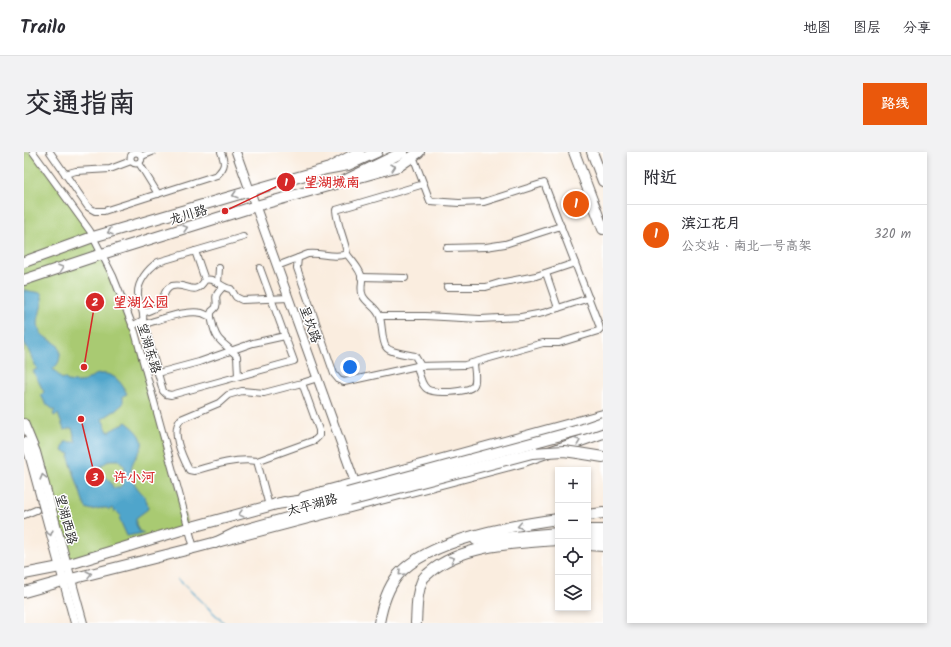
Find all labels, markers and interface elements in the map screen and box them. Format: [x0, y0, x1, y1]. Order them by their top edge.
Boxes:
text: Trailo [20, 13, 66, 43]
text: 地图 [803, 17, 831, 39]
text: 图层 [853, 17, 881, 39]
text: 分享 [903, 17, 931, 39]
text: 交通指南 [24, 82, 136, 127]
button: 路线 [863, 83, 927, 125]
one-way arrow [390, 164, 397, 172]
text: 附近 [643, 165, 677, 192]
callout: 望湖城南 [276, 169, 368, 195]
text: 望湖城南 [304, 172, 360, 194]
text: 1 [284, 173, 288, 192]
pin: 1 [563, 189, 589, 219]
one-way arrow [232, 190, 239, 199]
street label: 龙川路 [167, 200, 210, 231]
text: 滨江花月 [681, 212, 741, 236]
one-way arrow [181, 224, 188, 233]
text: 1 [654, 224, 658, 245]
text: 320 m [874, 224, 911, 245]
one-way arrow [107, 227, 114, 236]
text: 公交站 · 南北一号高架 [681, 236, 812, 257]
one-way arrow [57, 264, 64, 273]
callout: 望湖公园 [85, 289, 177, 315]
text: 望湖公园 [113, 292, 169, 314]
text: 2 [92, 293, 99, 312]
street label: 呈坎路 [293, 303, 326, 346]
street label: 望湖东路 [131, 320, 166, 376]
your location [340, 357, 360, 377]
one-way arrow [575, 437, 582, 445]
callout: 许小河 [85, 464, 163, 490]
text: 许小河 [113, 467, 155, 489]
map controls [555, 467, 591, 611]
button: + [555, 467, 591, 503]
text: 3 [91, 468, 99, 487]
one-way arrow [39, 474, 48, 481]
street label: 太平湖路 [285, 489, 340, 522]
street label: 望湖西路 [49, 492, 82, 547]
button: − [555, 503, 591, 539]
one-way arrow [238, 509, 245, 518]
one-way arrow [516, 521, 523, 529]
one-way arrow [46, 530, 54, 536]
button: locate [555, 539, 591, 575]
one-way arrow [449, 556, 456, 564]
one-way arrow [398, 568, 406, 576]
one-way arrow [85, 571, 92, 579]
button: layers [555, 575, 591, 611]

